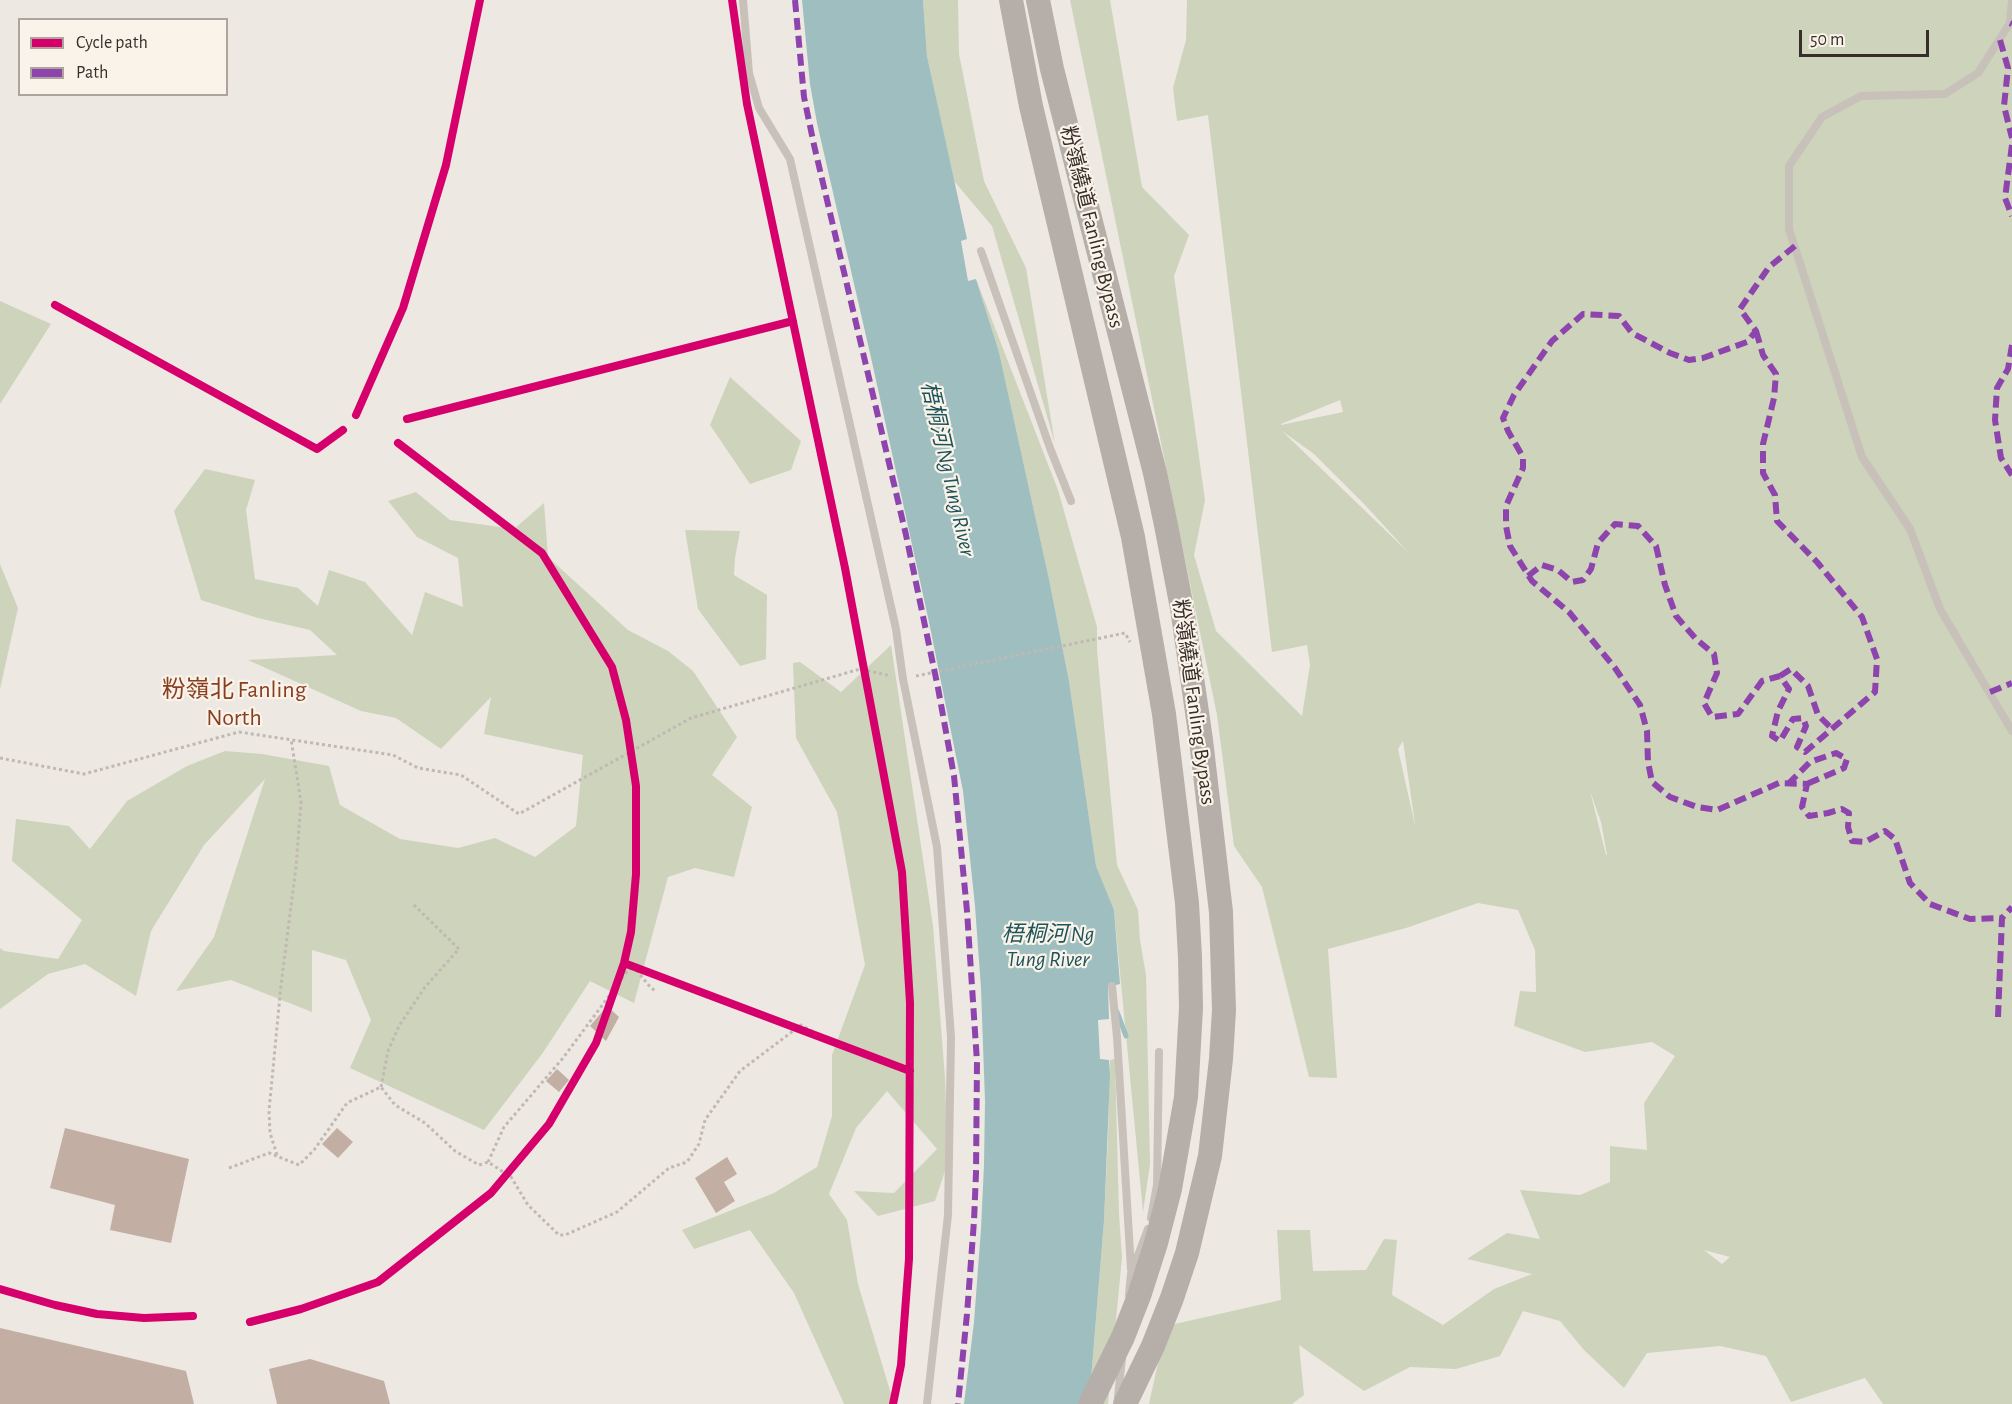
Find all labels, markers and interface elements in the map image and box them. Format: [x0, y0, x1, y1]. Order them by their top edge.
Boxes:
legend [18, 18, 228, 96]
scale bar [1802, 18, 1932, 56]
text: 50 m [1810, 31, 1844, 49]
text: Cycle path [76, 34, 148, 52]
text: Path [76, 64, 108, 82]
street label: 粉嶺繞道 Fanling Bypass [1055, 123, 1129, 331]
water label: 梧桐河 Ng Tung River [915, 379, 981, 559]
street label: 粉嶺繞道 Fanling Bypass [1167, 598, 1221, 806]
district label: 粉嶺北 Fanling North [162, 676, 306, 732]
water label: 梧桐河 Ng Tung River [1002, 921, 1094, 972]

